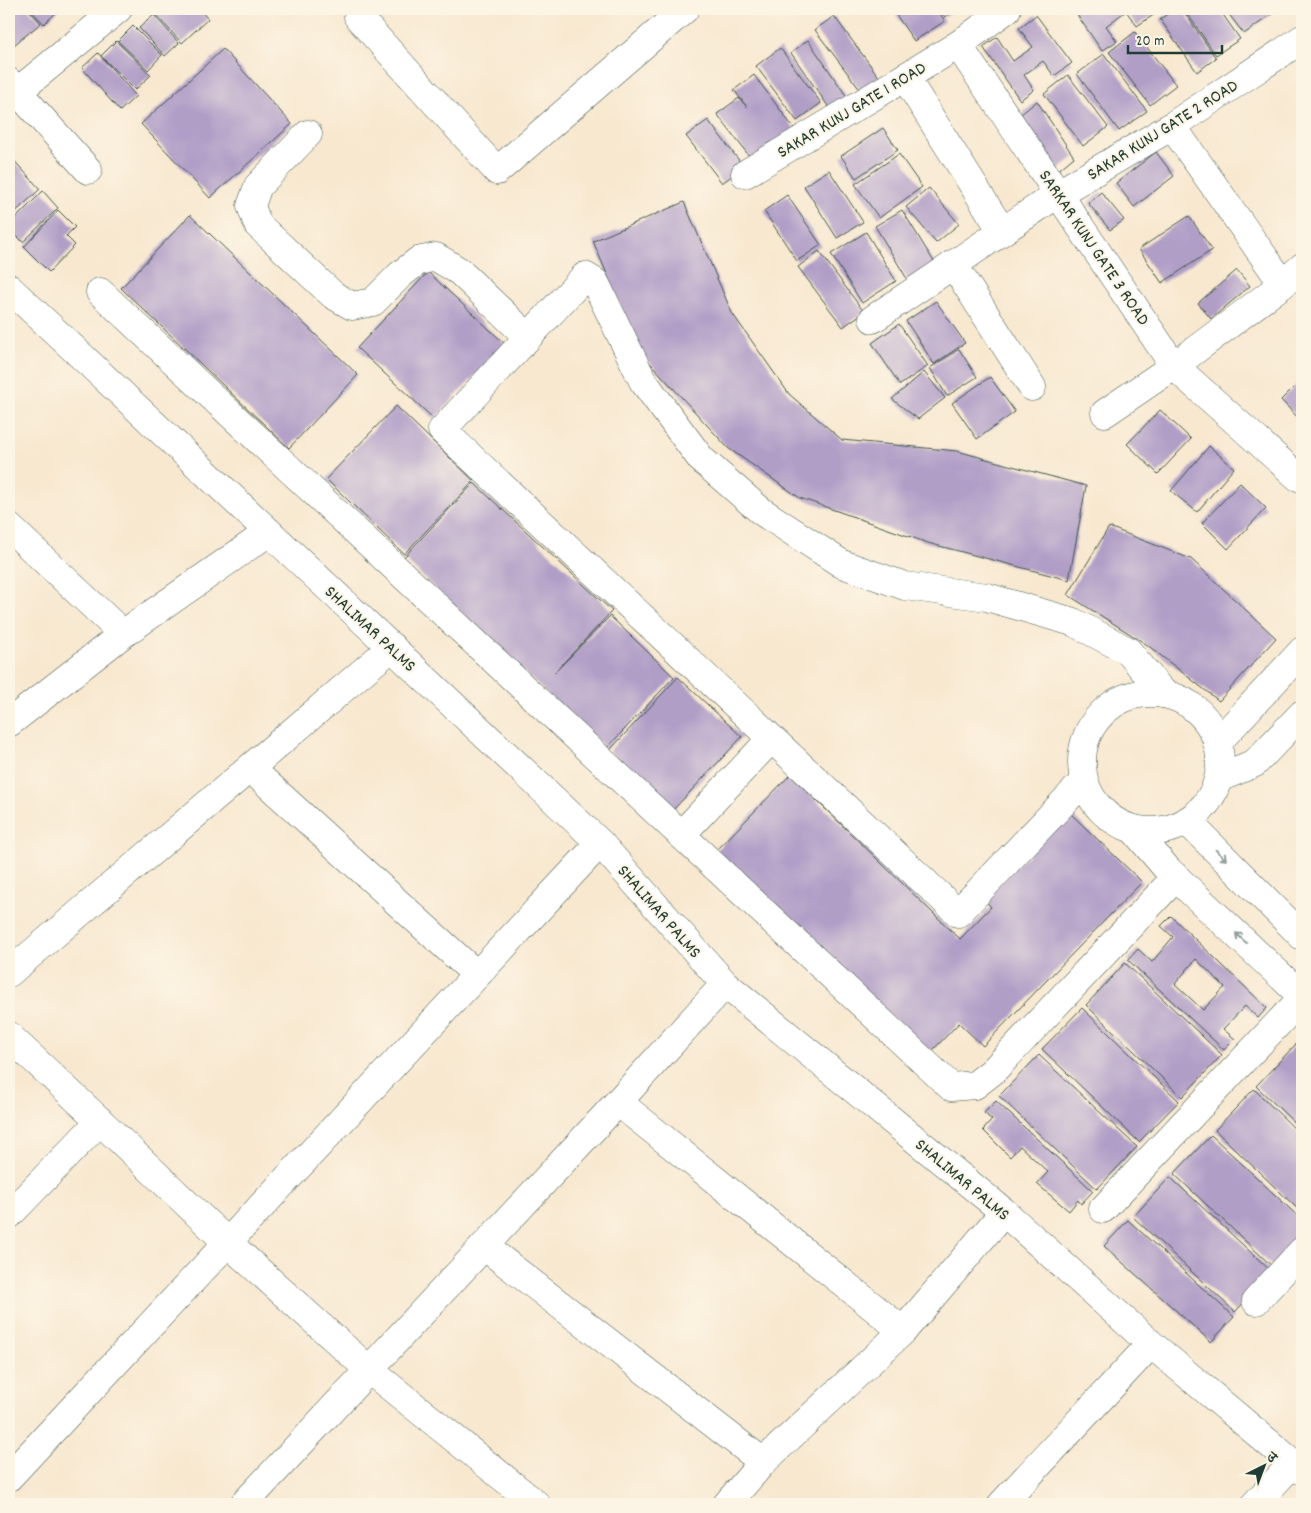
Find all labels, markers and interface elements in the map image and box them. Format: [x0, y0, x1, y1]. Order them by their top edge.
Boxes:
scale bar [1128, 22, 1222, 54]
text: 20 m [1136, 31, 1164, 53]
street label: SAKAR KUNJ GATE 1 ROAD [773, 57, 932, 166]
street label: SAKAR KUNJ GATE 2 ROAD [1083, 74, 1244, 188]
street label: SARKAR KUNJ GATE 3 ROAD [1031, 166, 1154, 331]
street label: SHALIMAR PALMS [318, 581, 421, 679]
one-way arrow [1215, 849, 1228, 861]
street label: SHALIMAR PALMS [610, 860, 706, 965]
one-way arrow [1235, 932, 1248, 944]
street label: SHALIMAR PALMS [909, 1134, 1014, 1228]
north arrow [1238, 1440, 1288, 1490]
text: उ [1261, 1447, 1282, 1469]

